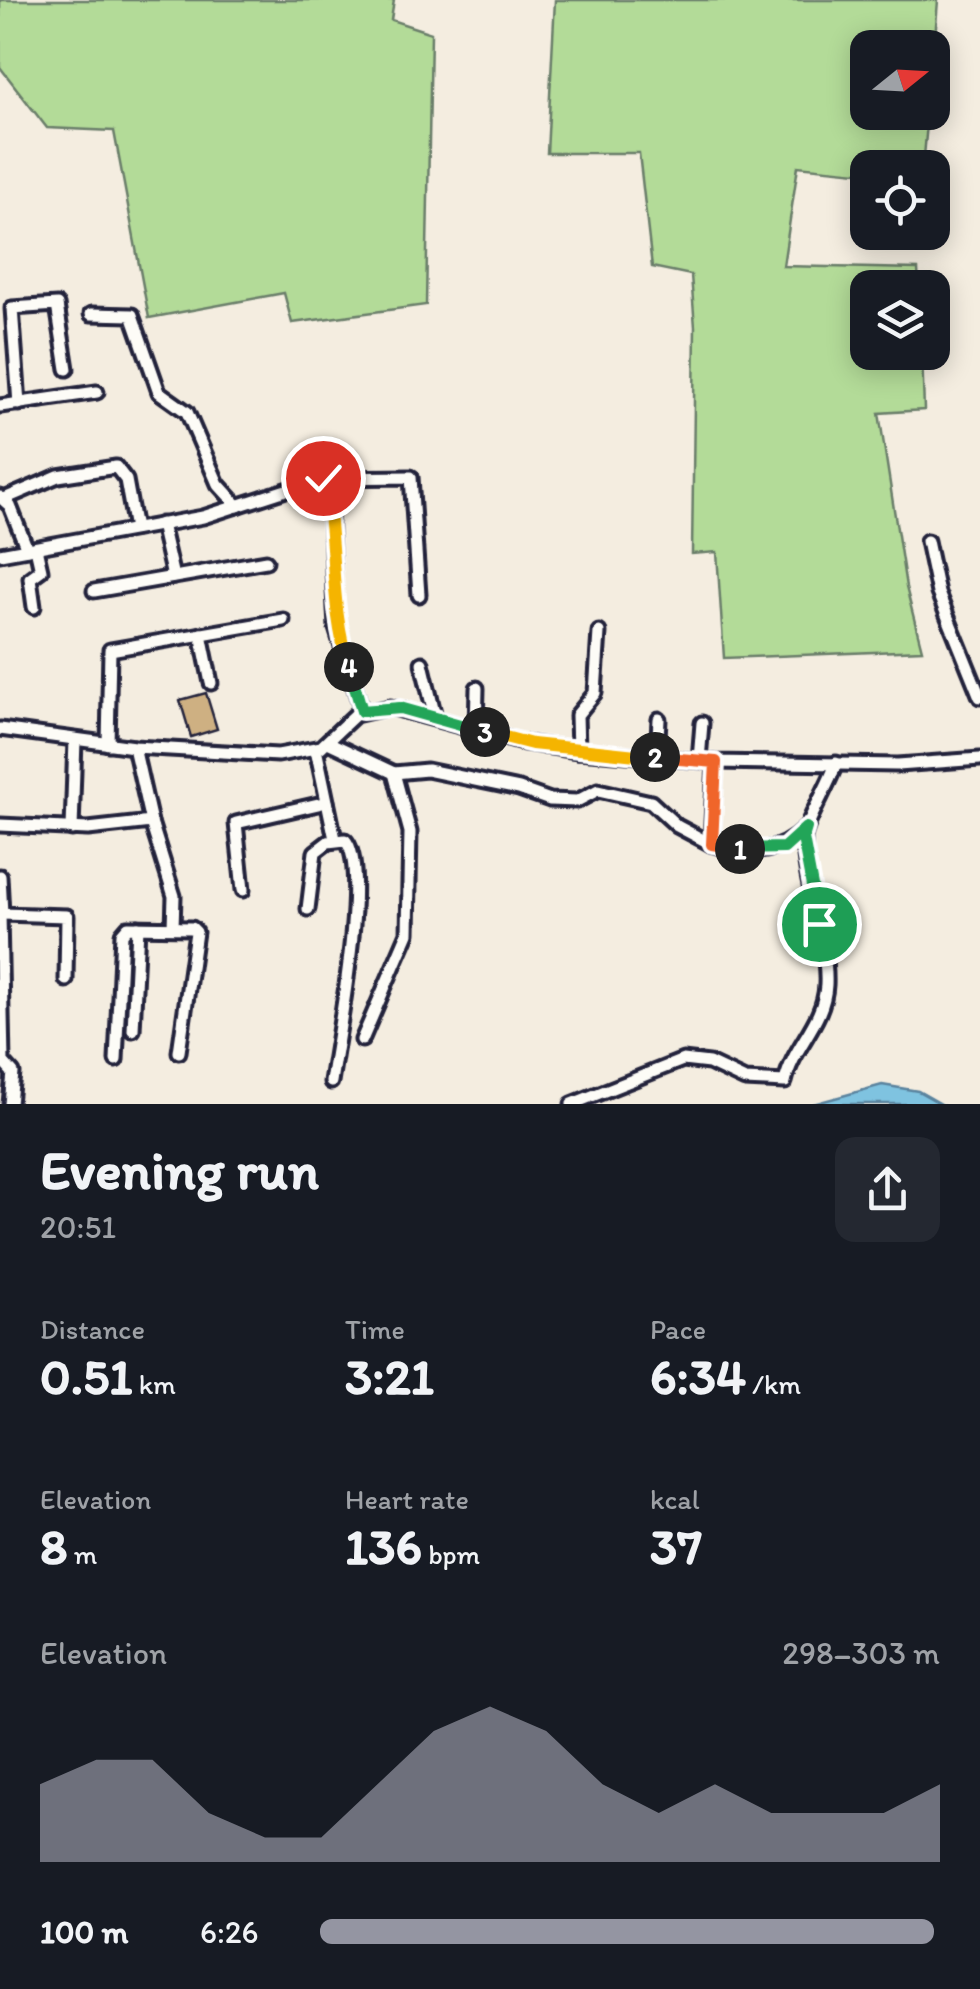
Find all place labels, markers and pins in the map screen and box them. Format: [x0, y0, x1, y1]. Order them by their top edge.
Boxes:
pin [281, 436, 366, 521]
pin: 4 [324, 642, 374, 692]
pin: 3 [460, 707, 510, 757]
pin: 2 [630, 732, 680, 782]
pin: 1 [715, 824, 765, 874]
pin [777, 882, 862, 967]

